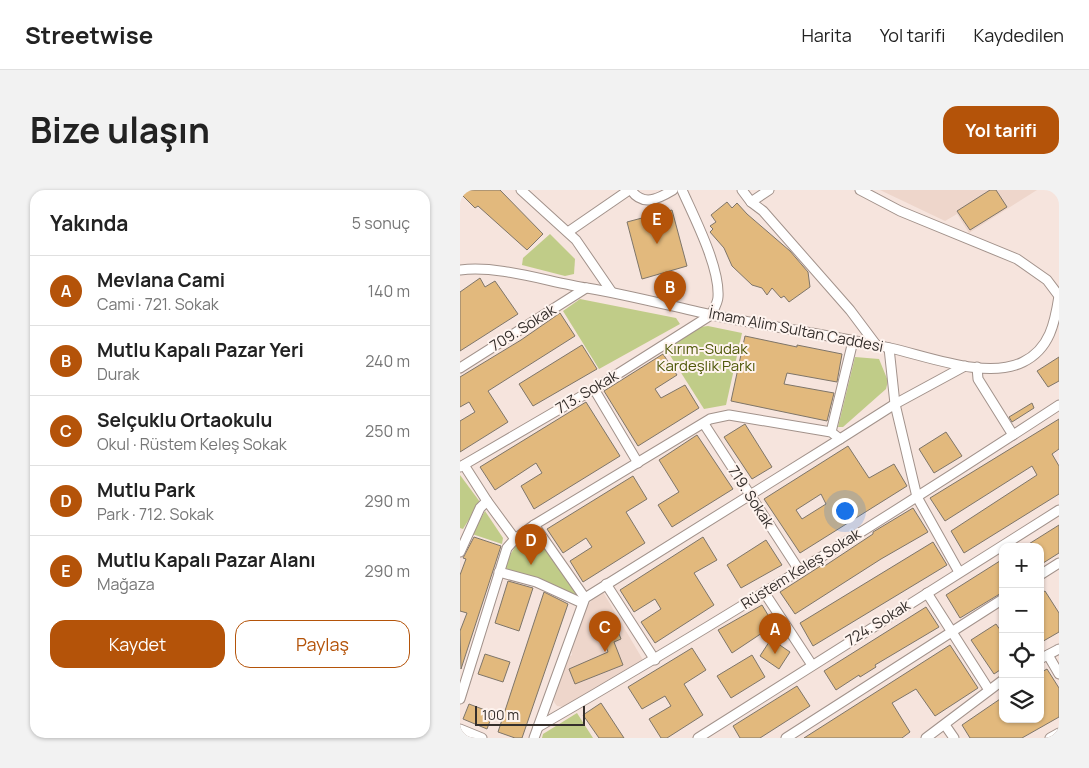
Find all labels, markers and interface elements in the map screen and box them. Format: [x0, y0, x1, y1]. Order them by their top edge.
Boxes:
text: Streetwise [25, 18, 153, 51]
text: Harita [802, 23, 852, 47]
text: Yol tarifi [880, 23, 946, 47]
text: Kaydedilen [974, 23, 1064, 47]
text: Bize ulaşın [30, 106, 210, 154]
button: Yol tarifi [943, 106, 1059, 154]
pin: E [641, 203, 673, 244]
text: Yakında [50, 209, 128, 237]
text: 5 sonuç [352, 212, 410, 234]
text: Mevlana Cami [97, 267, 225, 293]
pin: B [654, 271, 686, 312]
text: A [61, 280, 71, 302]
text: 140 m [368, 280, 410, 302]
text: Cami · 721. Sokak [97, 293, 219, 315]
street label: 709. Sokak [486, 299, 560, 356]
street label: İmam Alim Sultan Caddesi [707, 302, 885, 357]
text: Mutlu Kapalı Pazar Yeri [97, 337, 304, 363]
park label: Kırım-Sudak Kardeşlik Parkı [657, 338, 755, 376]
text: B [61, 350, 71, 372]
text: 240 m [365, 350, 410, 372]
text: Durak [97, 363, 140, 385]
street label: 713. Sokak [551, 364, 623, 419]
text: Selçuklu Ortaokulu [97, 407, 272, 433]
text: C [60, 420, 72, 442]
text: 250 m [365, 420, 410, 442]
text: Okul · Rüstem Keleş Sokak [97, 433, 287, 455]
street label: 719. Sokak [723, 461, 780, 532]
text: Mutlu Park [97, 477, 195, 503]
text: D [60, 490, 72, 512]
text: 290 m [364, 490, 410, 512]
your location [832, 498, 858, 524]
text: Park · 712. Sokak [97, 503, 214, 525]
street label: Rüstem Keleş Sokak [737, 523, 865, 614]
pin: D [515, 524, 547, 565]
map controls [999, 543, 1044, 723]
button: + [999, 543, 1044, 588]
text: Mutlu Kapalı Pazar Alanı [97, 547, 316, 573]
text: E [61, 560, 71, 582]
text: 290 m [364, 560, 410, 582]
text: Mağaza [97, 573, 155, 595]
button: − [999, 588, 1044, 633]
street label: 724. Sokak [841, 594, 914, 651]
pin: C [589, 611, 621, 652]
pin: A [759, 613, 791, 654]
button: Kaydet [50, 620, 225, 668]
button: Paylaş [235, 620, 410, 668]
button: locate [999, 633, 1044, 678]
button: layers [999, 678, 1044, 723]
scale bar [475, 703, 585, 726]
text: 100 m [482, 705, 519, 724]

